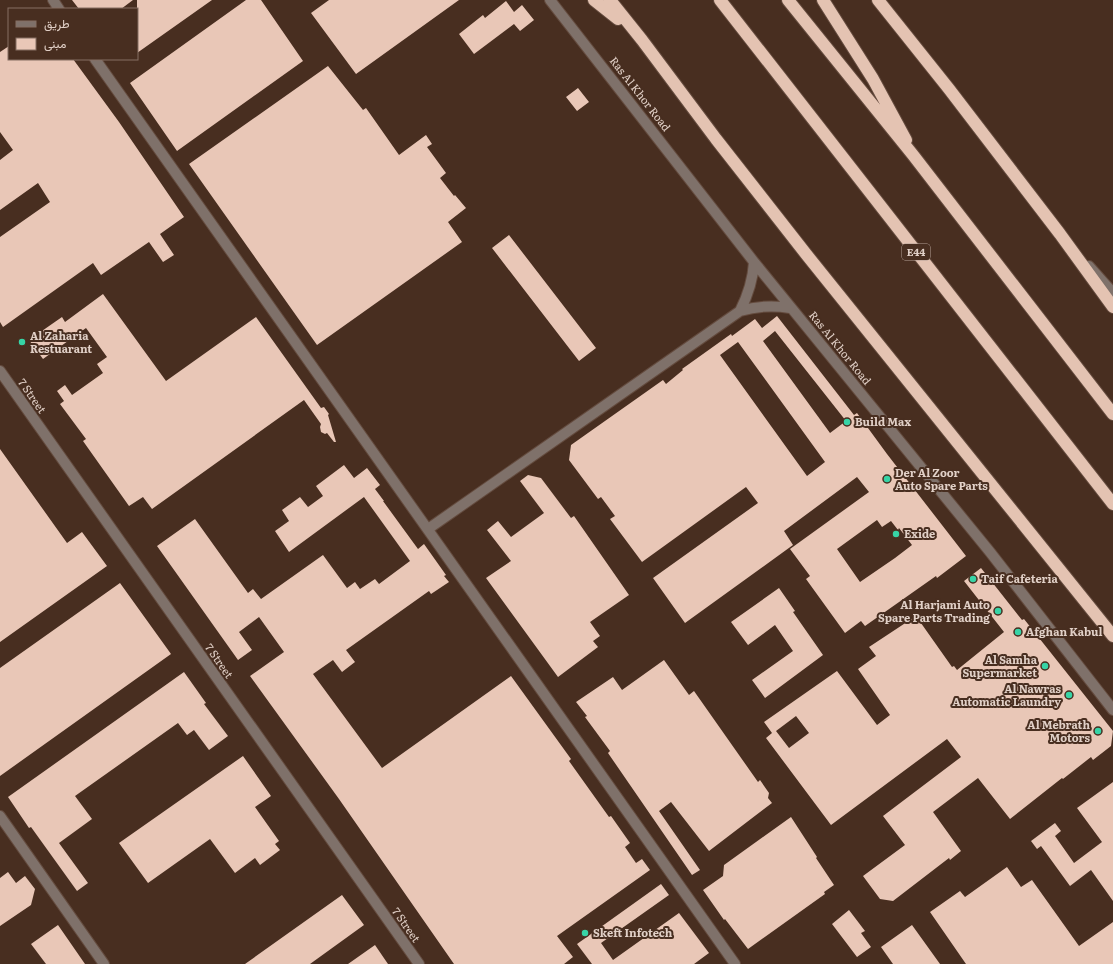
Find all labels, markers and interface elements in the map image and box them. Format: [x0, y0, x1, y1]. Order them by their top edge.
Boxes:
legend [8, 8, 138, 60]
text: طريق [44, 14, 70, 32]
text: مبنى [44, 34, 66, 52]
street label: Ras Al Khor Road [607, 53, 675, 134]
road number: E44 [902, 244, 930, 260]
street label: Ras Al Khor Road [806, 307, 876, 388]
place label: Al Zaharia Restuarant [30, 327, 92, 356]
marker: Al Zaharia Restuarant [17, 337, 27, 347]
street label: 7 Street [15, 375, 51, 417]
place label: Build Max [855, 413, 911, 429]
marker: Build Max [842, 417, 852, 427]
place label: Der Al Zoor Auto Spare Parts [895, 464, 988, 493]
marker: Der Al Zoor Auto Spare Parts [882, 474, 892, 484]
place label: Exide [904, 525, 935, 541]
marker: Exide [891, 529, 901, 539]
place label: Taif Cafeteria [981, 570, 1059, 586]
marker: Taif Cafeteria [968, 574, 978, 584]
place label: Al Harjami Auto Spare Parts Trading [878, 596, 990, 625]
marker: Al Harjami Auto Spare Parts Trading [993, 606, 1003, 616]
place label: Afghan Kabul [1026, 623, 1102, 639]
marker: Afghan Kabul [1013, 627, 1023, 637]
street label: 7 Street [202, 640, 238, 682]
place label: Al Samha Supermarket [962, 651, 1038, 680]
marker: Al Samha Supermarket [1040, 661, 1050, 671]
place label: Al Nawras Automatic Laundry [952, 680, 1062, 709]
marker: Al Nawras Automatic Laundry [1064, 690, 1074, 700]
place label: Al Mebrath Motors [1027, 716, 1091, 745]
marker: Al Mebrath Motors [1093, 726, 1103, 736]
street label: 7 Street [389, 904, 425, 946]
place label: Skeft Infotech [593, 924, 673, 940]
marker: Skeft Infotech [580, 928, 590, 938]

